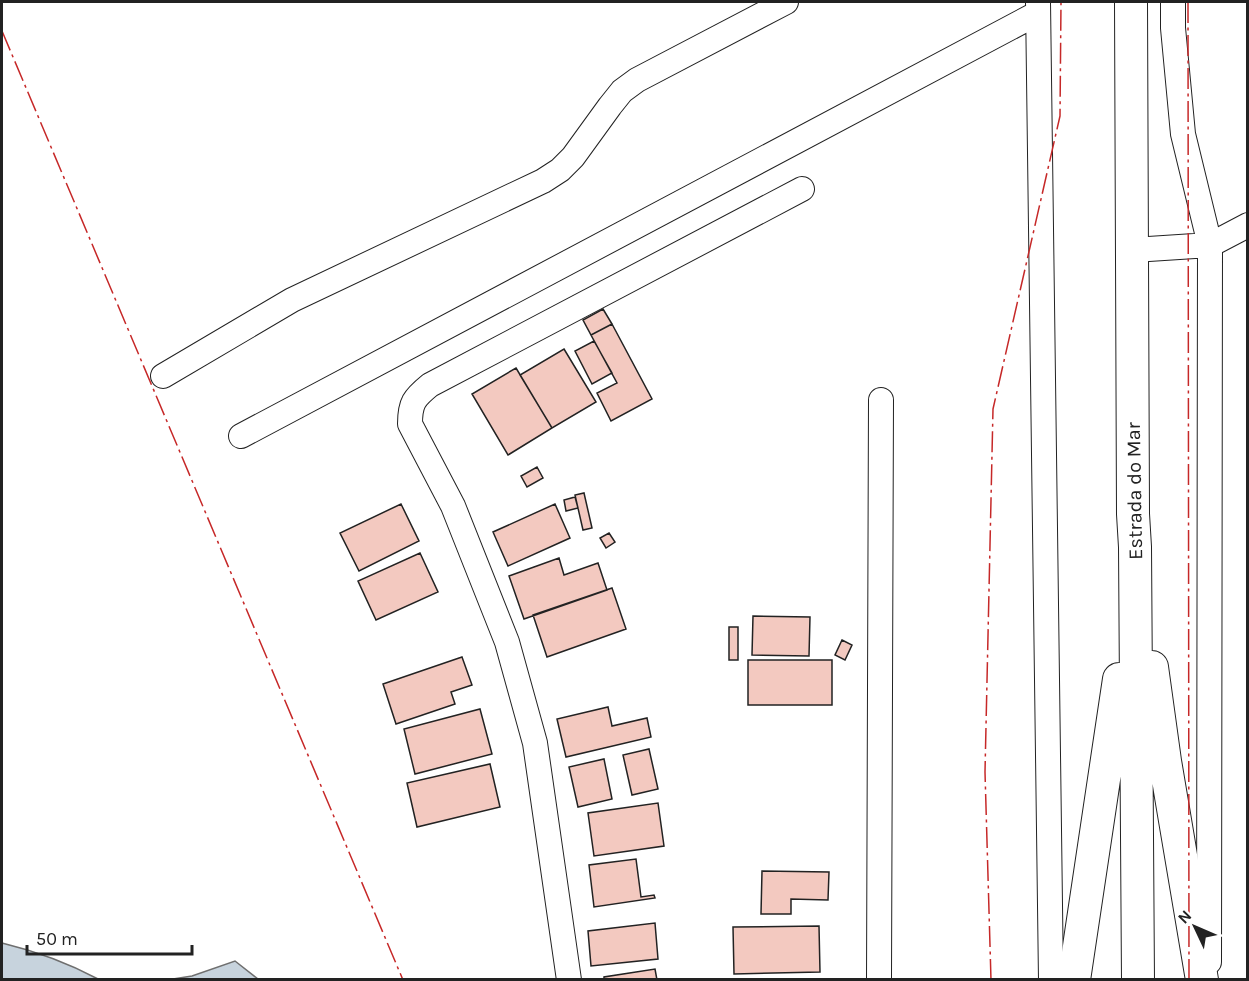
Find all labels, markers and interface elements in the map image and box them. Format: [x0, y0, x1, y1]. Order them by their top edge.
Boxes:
street label: Estrada do Mar [1122, 421, 1147, 560]
north arrow [1165, 897, 1225, 957]
text: N [1174, 906, 1195, 928]
scale bar [27, 918, 192, 956]
text: 50 m [36, 928, 78, 950]

